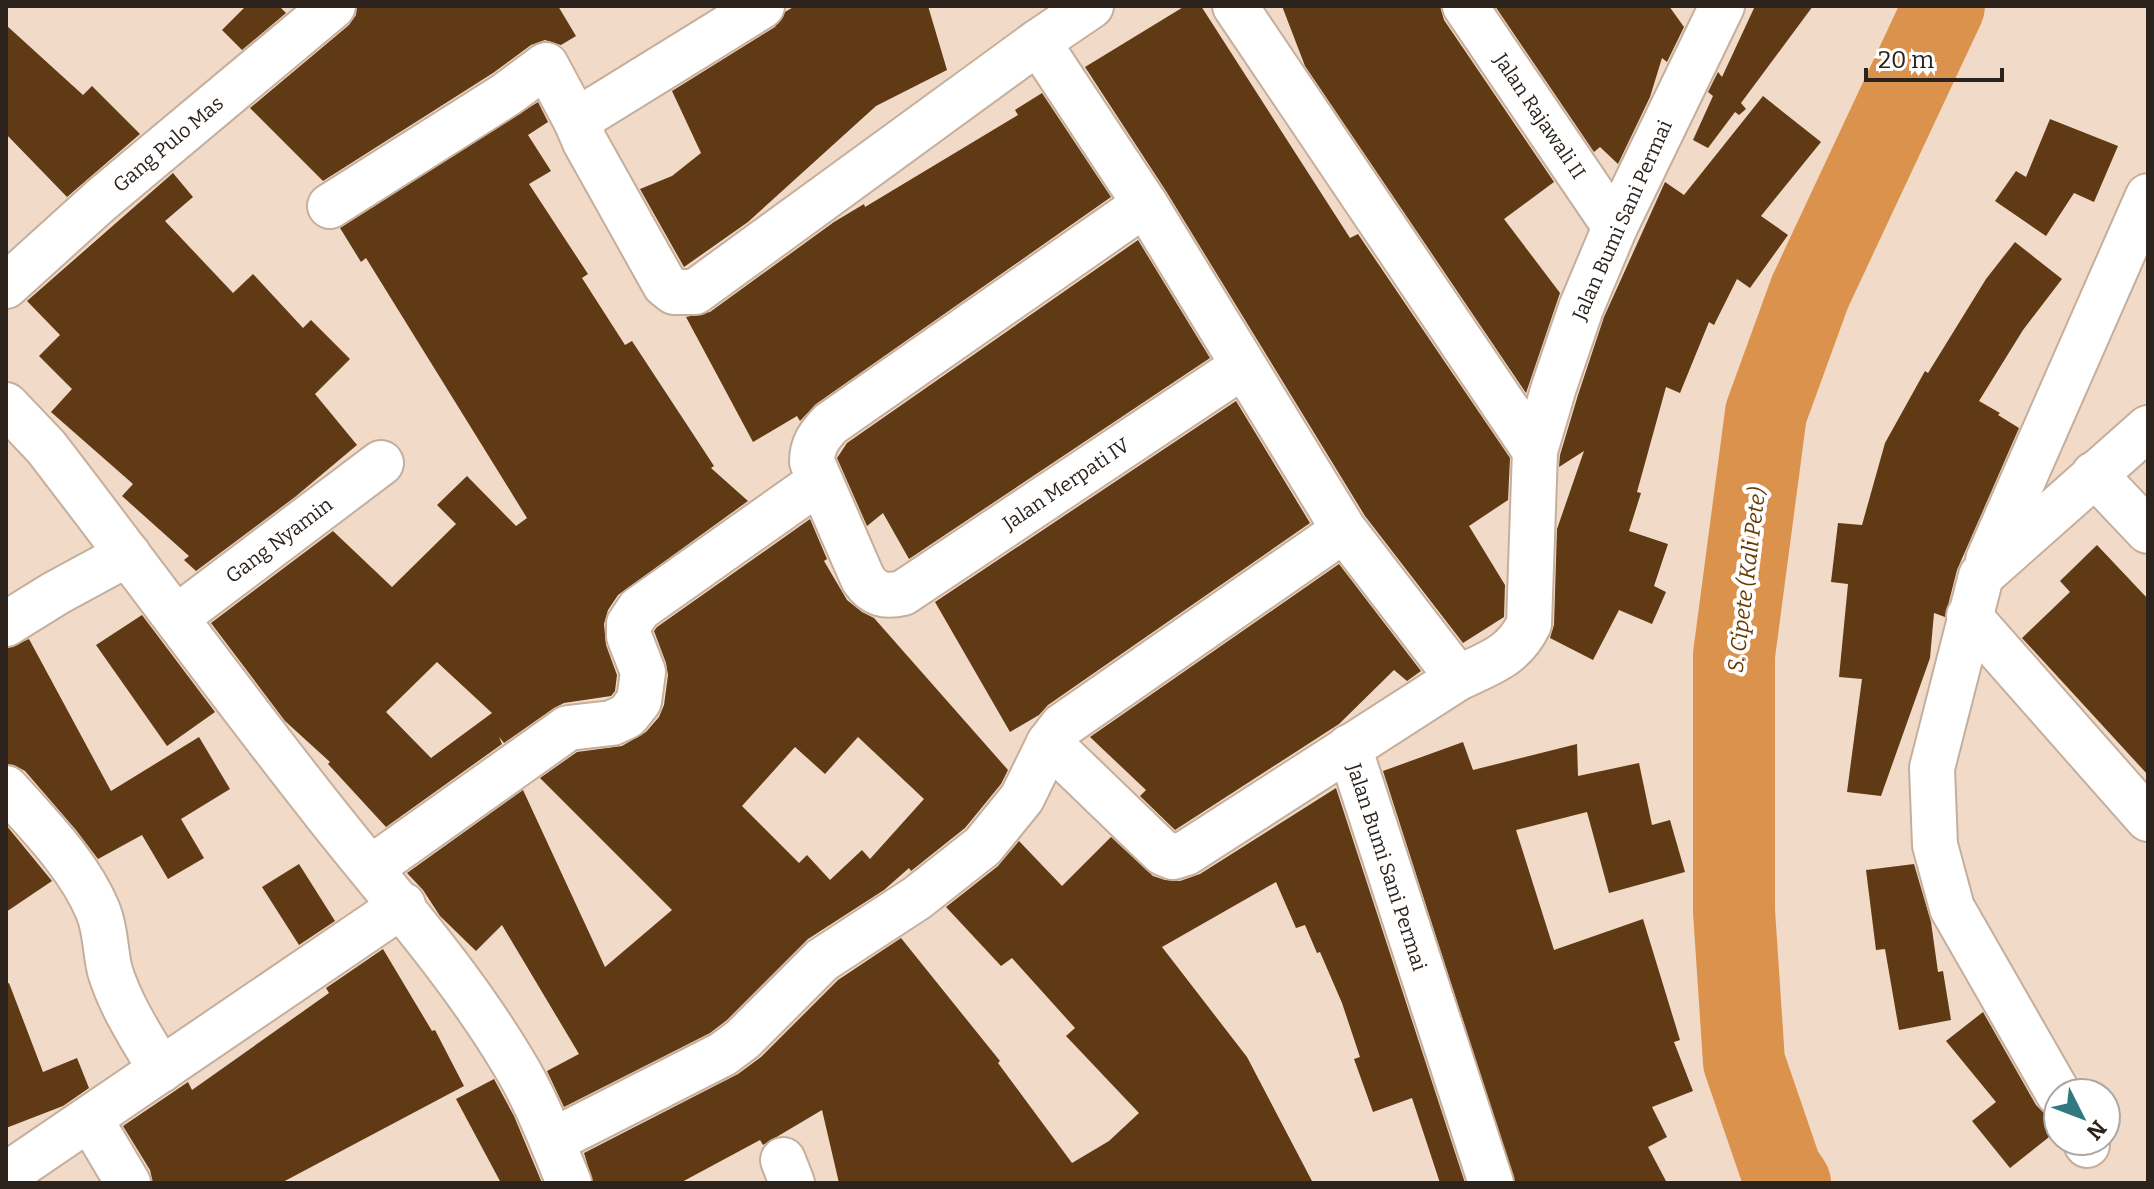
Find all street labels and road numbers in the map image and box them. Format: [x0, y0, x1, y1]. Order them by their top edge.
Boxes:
street label: Jalan Rajawali II [1488, 48, 1591, 184]
street label: Gang Pulo Mas [108, 91, 228, 197]
street label: Jalan Bumi Sani Permai [1567, 116, 1677, 325]
street label: Jalan Merpati IV [997, 433, 1134, 536]
street label: Gang Nyamin [221, 492, 337, 588]
street label: Jalan Bumi Sani Permai [1342, 759, 1432, 974]

